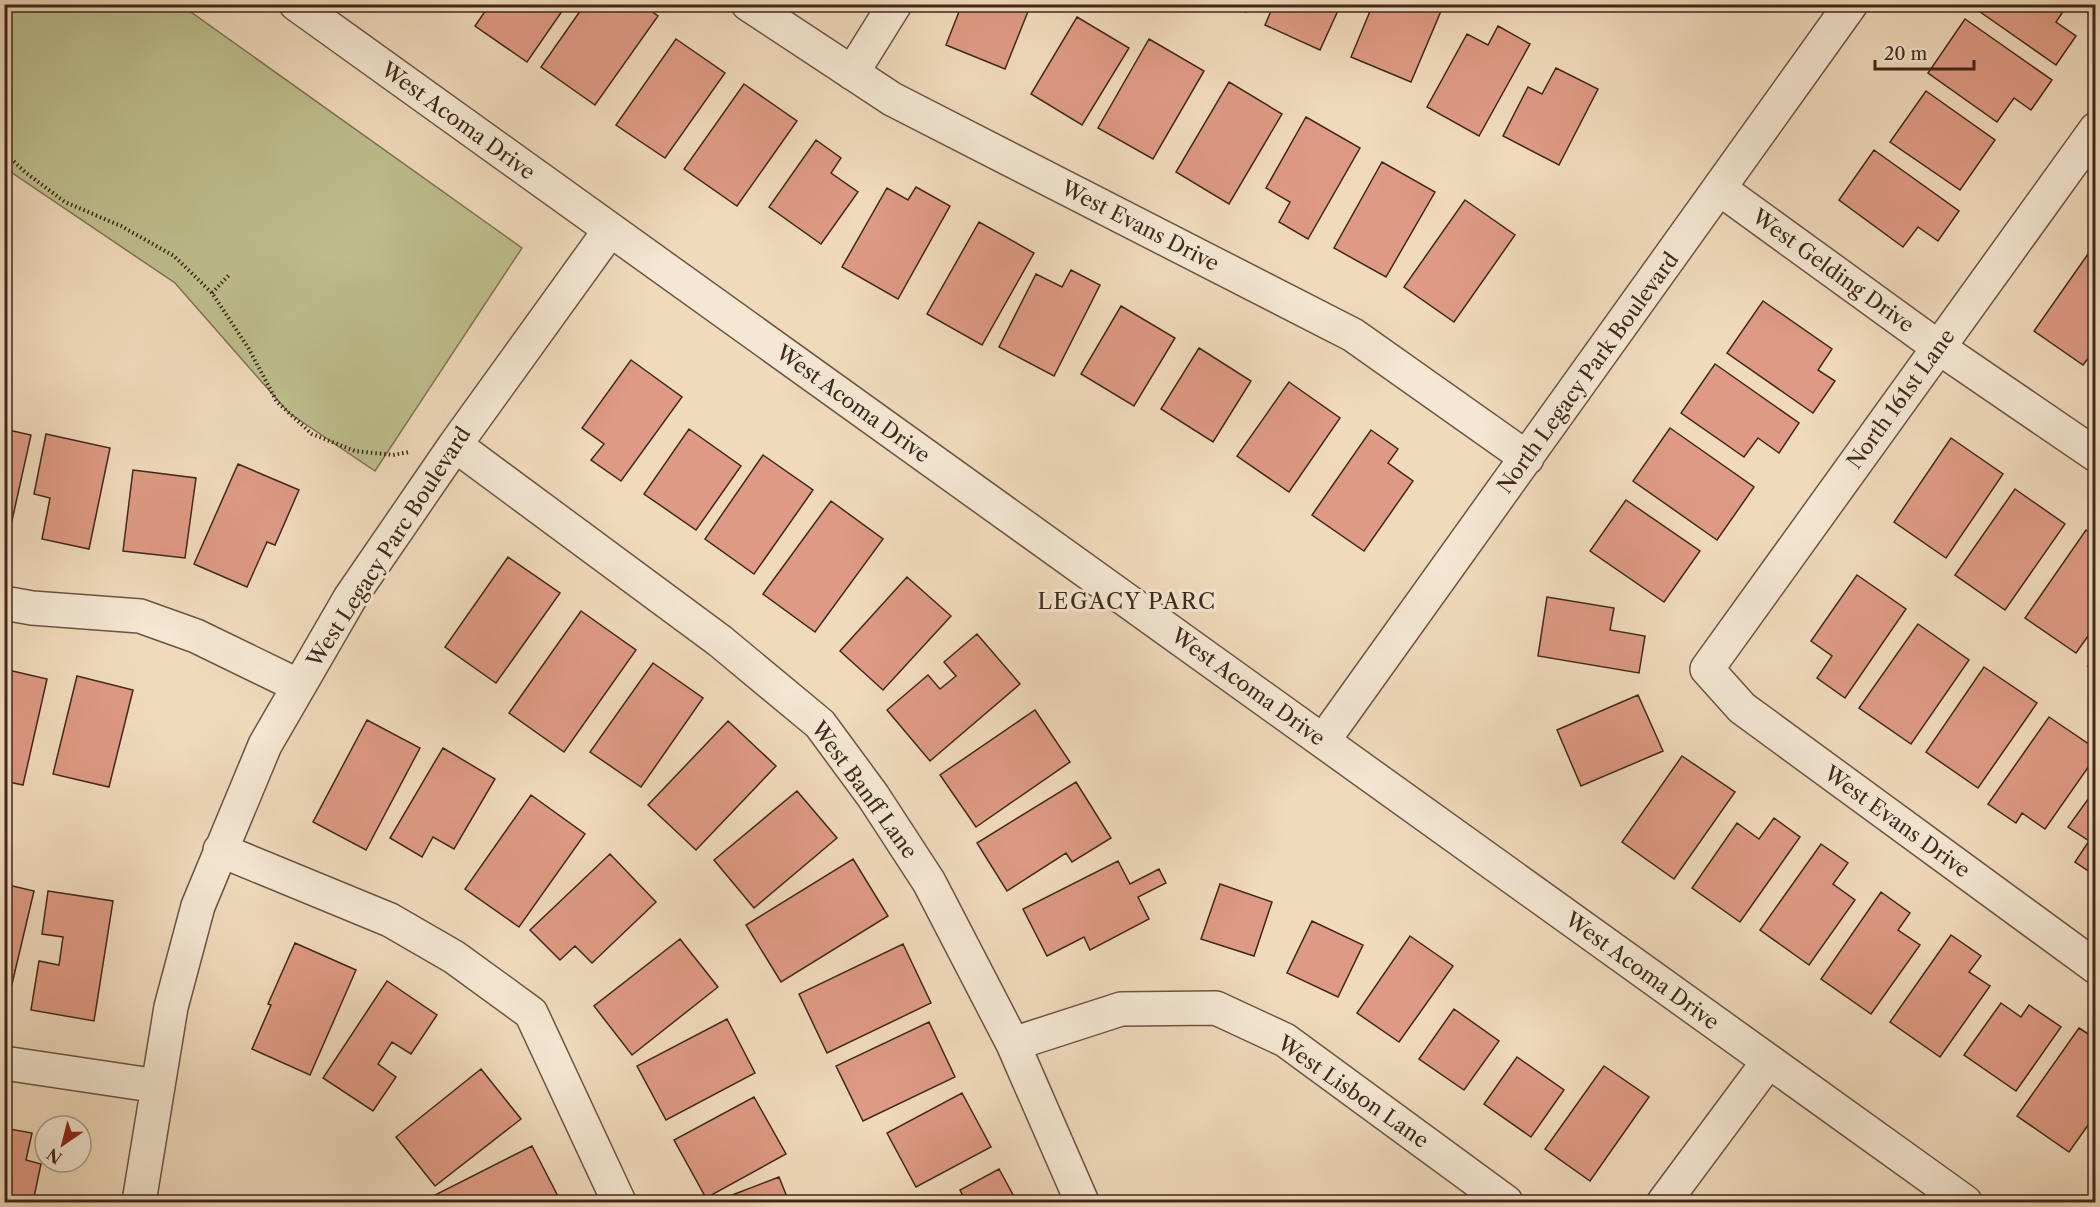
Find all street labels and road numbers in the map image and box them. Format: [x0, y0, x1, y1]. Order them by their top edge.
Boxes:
street label: West Acoma Drive [376, 56, 540, 185]
street label: West Evans Drive [1056, 175, 1223, 276]
street label: West Gelding Drive [1747, 203, 1919, 338]
street label: North Legacy Park Boulevard [1492, 247, 1684, 498]
street label: North 161st Lane [1842, 324, 1960, 473]
street label: West Acoma Drive [771, 339, 935, 468]
street label: West Legacy Parc Boulevard [301, 422, 476, 672]
street label: West Acoma Drive [1166, 622, 1330, 751]
street label: West Banff Lane [806, 715, 923, 863]
street label: West Evans Drive [1819, 760, 1975, 883]
street label: West Acoma Drive [1560, 906, 1724, 1035]
street label: West Lisbon Lane [1272, 1030, 1434, 1153]

